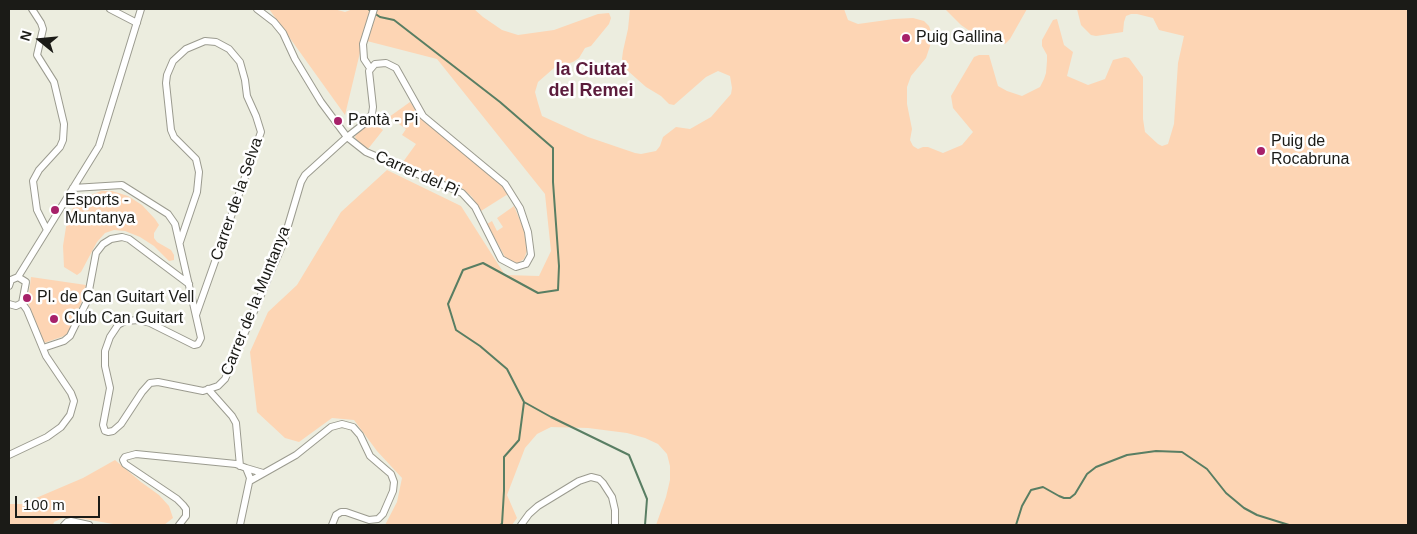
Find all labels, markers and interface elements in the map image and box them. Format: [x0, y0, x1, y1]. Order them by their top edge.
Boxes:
north arrow [15, 15, 65, 65]
text: N [17, 28, 35, 43]
place label: Puig Gallina [916, 28, 1002, 48]
marker: Puig Gallina [900, 32, 912, 44]
district label: la Ciutat del Remei [548, 59, 634, 102]
place label: Pantà - Pi [348, 111, 418, 131]
marker: Pantà - Pi [332, 115, 344, 127]
place label: Puig de Rocabruna [1271, 132, 1349, 170]
street label: Carrer de la Selva [207, 135, 267, 263]
marker: Puig de Rocabruna [1255, 145, 1267, 157]
street label: Carrer del Pi [372, 147, 462, 201]
place label: Esports - Muntanya [65, 191, 135, 229]
marker: Esports - Muntanya [49, 204, 61, 216]
street label: Carrer de la Muntanya [217, 224, 295, 378]
place label: Pl. de Can Guitart Vell [37, 288, 194, 308]
marker: Pl. de Can Guitart Vell [21, 292, 33, 304]
place label: Club Can Guitart [64, 309, 183, 329]
marker: Club Can Guitart [48, 313, 60, 325]
scale bar [18, 486, 102, 518]
text: 100 m [23, 496, 65, 513]

